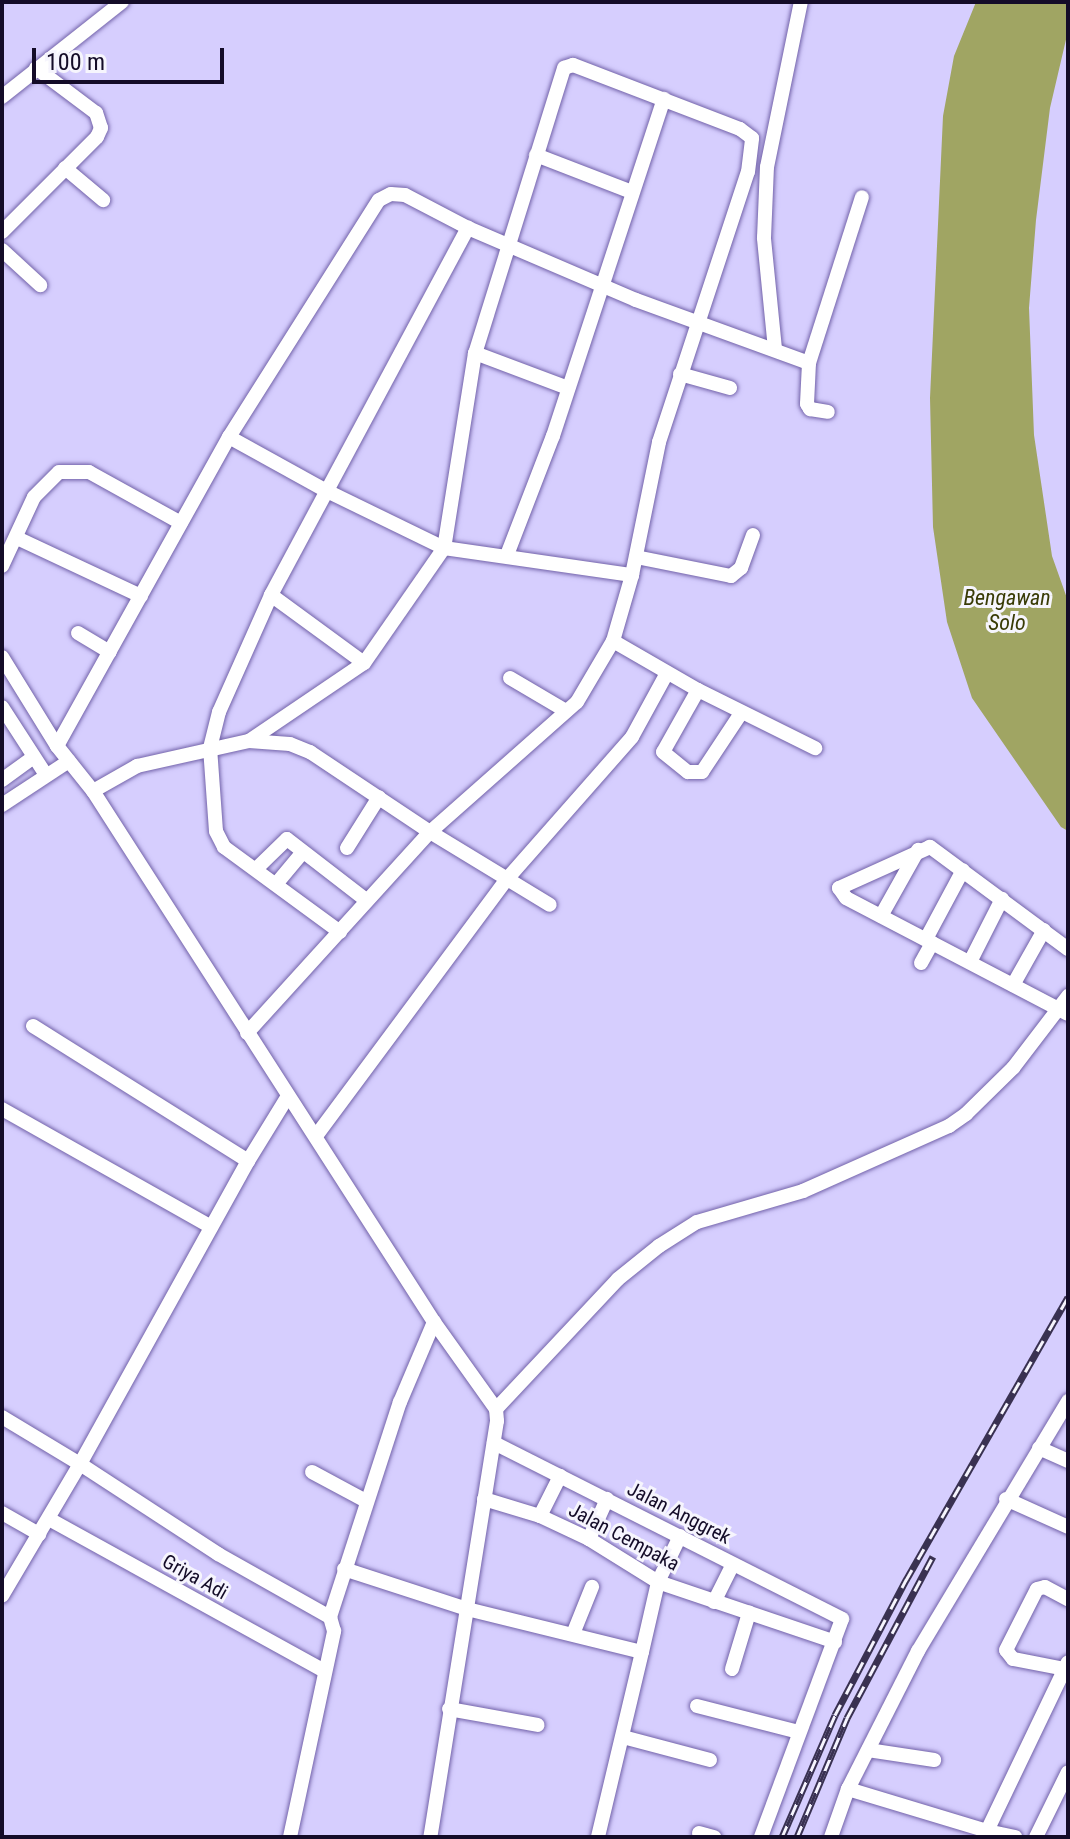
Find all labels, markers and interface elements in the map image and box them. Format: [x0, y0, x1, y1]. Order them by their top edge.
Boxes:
scale bar [36, 32, 228, 82]
text: 100 m [46, 48, 105, 76]
water label: Bengawan Solo [963, 584, 1051, 636]
street label: Jalan Anggrek [623, 1477, 735, 1549]
street label: Jalan Cempaka [565, 1498, 683, 1576]
street label: Griya Adi [158, 1549, 232, 1605]

